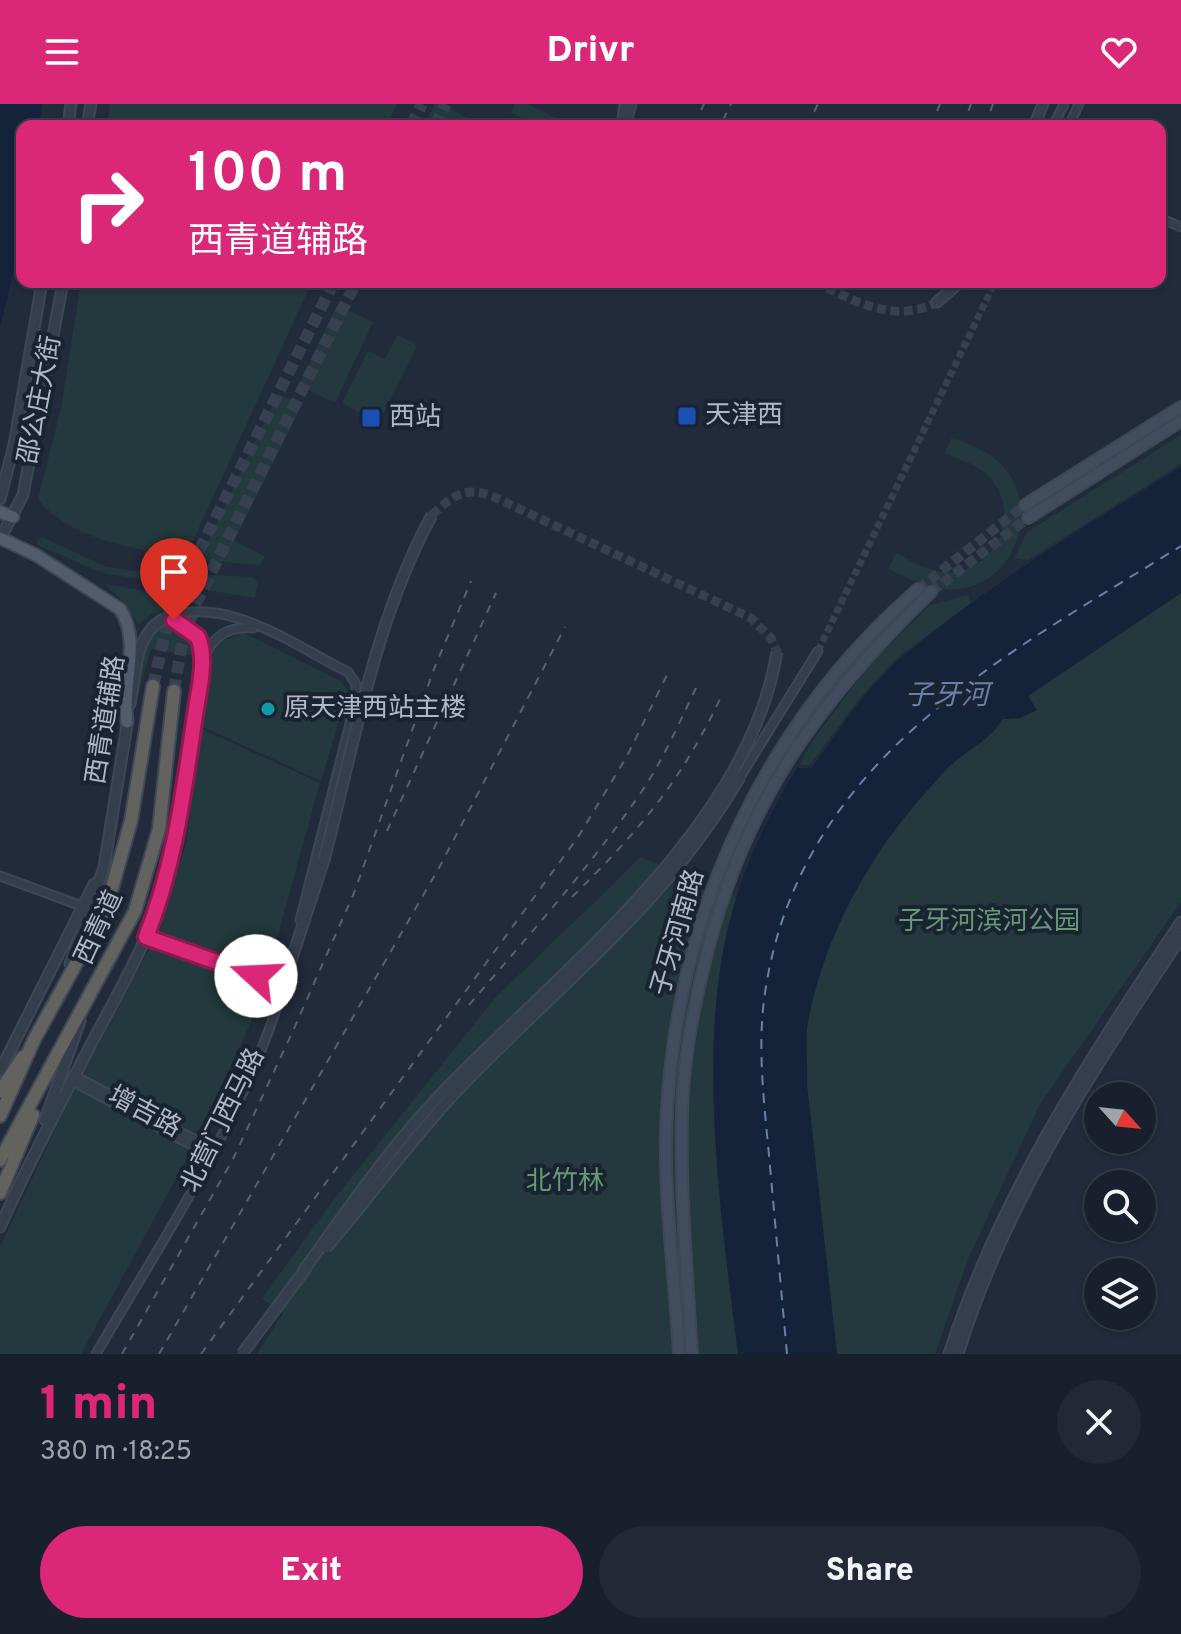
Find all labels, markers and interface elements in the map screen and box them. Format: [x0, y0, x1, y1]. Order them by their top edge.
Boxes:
text: Drivr [547, 29, 634, 75]
icon: menu [40, 30, 84, 74]
icon: heart [1097, 30, 1141, 74]
text: 100 m [188, 141, 347, 211]
icon: right [56, 152, 160, 256]
text: 西青道辅路 [188, 220, 368, 266]
street label: 邵公庄大街 [12, 333, 70, 467]
place label: 天津西 [705, 400, 783, 433]
place label: 西站 [389, 402, 441, 435]
marker: 天津西 [676, 405, 698, 427]
marker: 西站 [360, 407, 382, 429]
pin [140, 538, 208, 620]
icon: arrive [152, 550, 196, 594]
street label: 西青道辅路 [81, 653, 133, 787]
water label: 子牙河 [905, 679, 994, 715]
place label: 原天津西站主楼 [284, 693, 466, 726]
marker: 原天津西站主楼 [259, 700, 277, 718]
street label: 子牙河南路 [645, 866, 713, 1000]
street label: 西青道 [69, 886, 131, 970]
park label: 子牙河滨河公园 [898, 906, 1080, 939]
position arrow [214, 934, 298, 1018]
street label: 北营门西马路 [175, 1044, 273, 1198]
street label: 增吉路 [102, 1080, 186, 1146]
north arrow [1084, 1082, 1156, 1154]
map controls [1084, 1082, 1156, 1330]
park label: 北竹林 [526, 1166, 604, 1199]
button: search [1084, 1170, 1156, 1242]
button: layers [1084, 1258, 1156, 1330]
text: 1 min [40, 1376, 157, 1436]
button: close [1057, 1380, 1141, 1464]
text: 380 m · 18:25 [40, 1436, 192, 1469]
button: Exit [40, 1526, 583, 1618]
button: Share [599, 1526, 1141, 1618]

